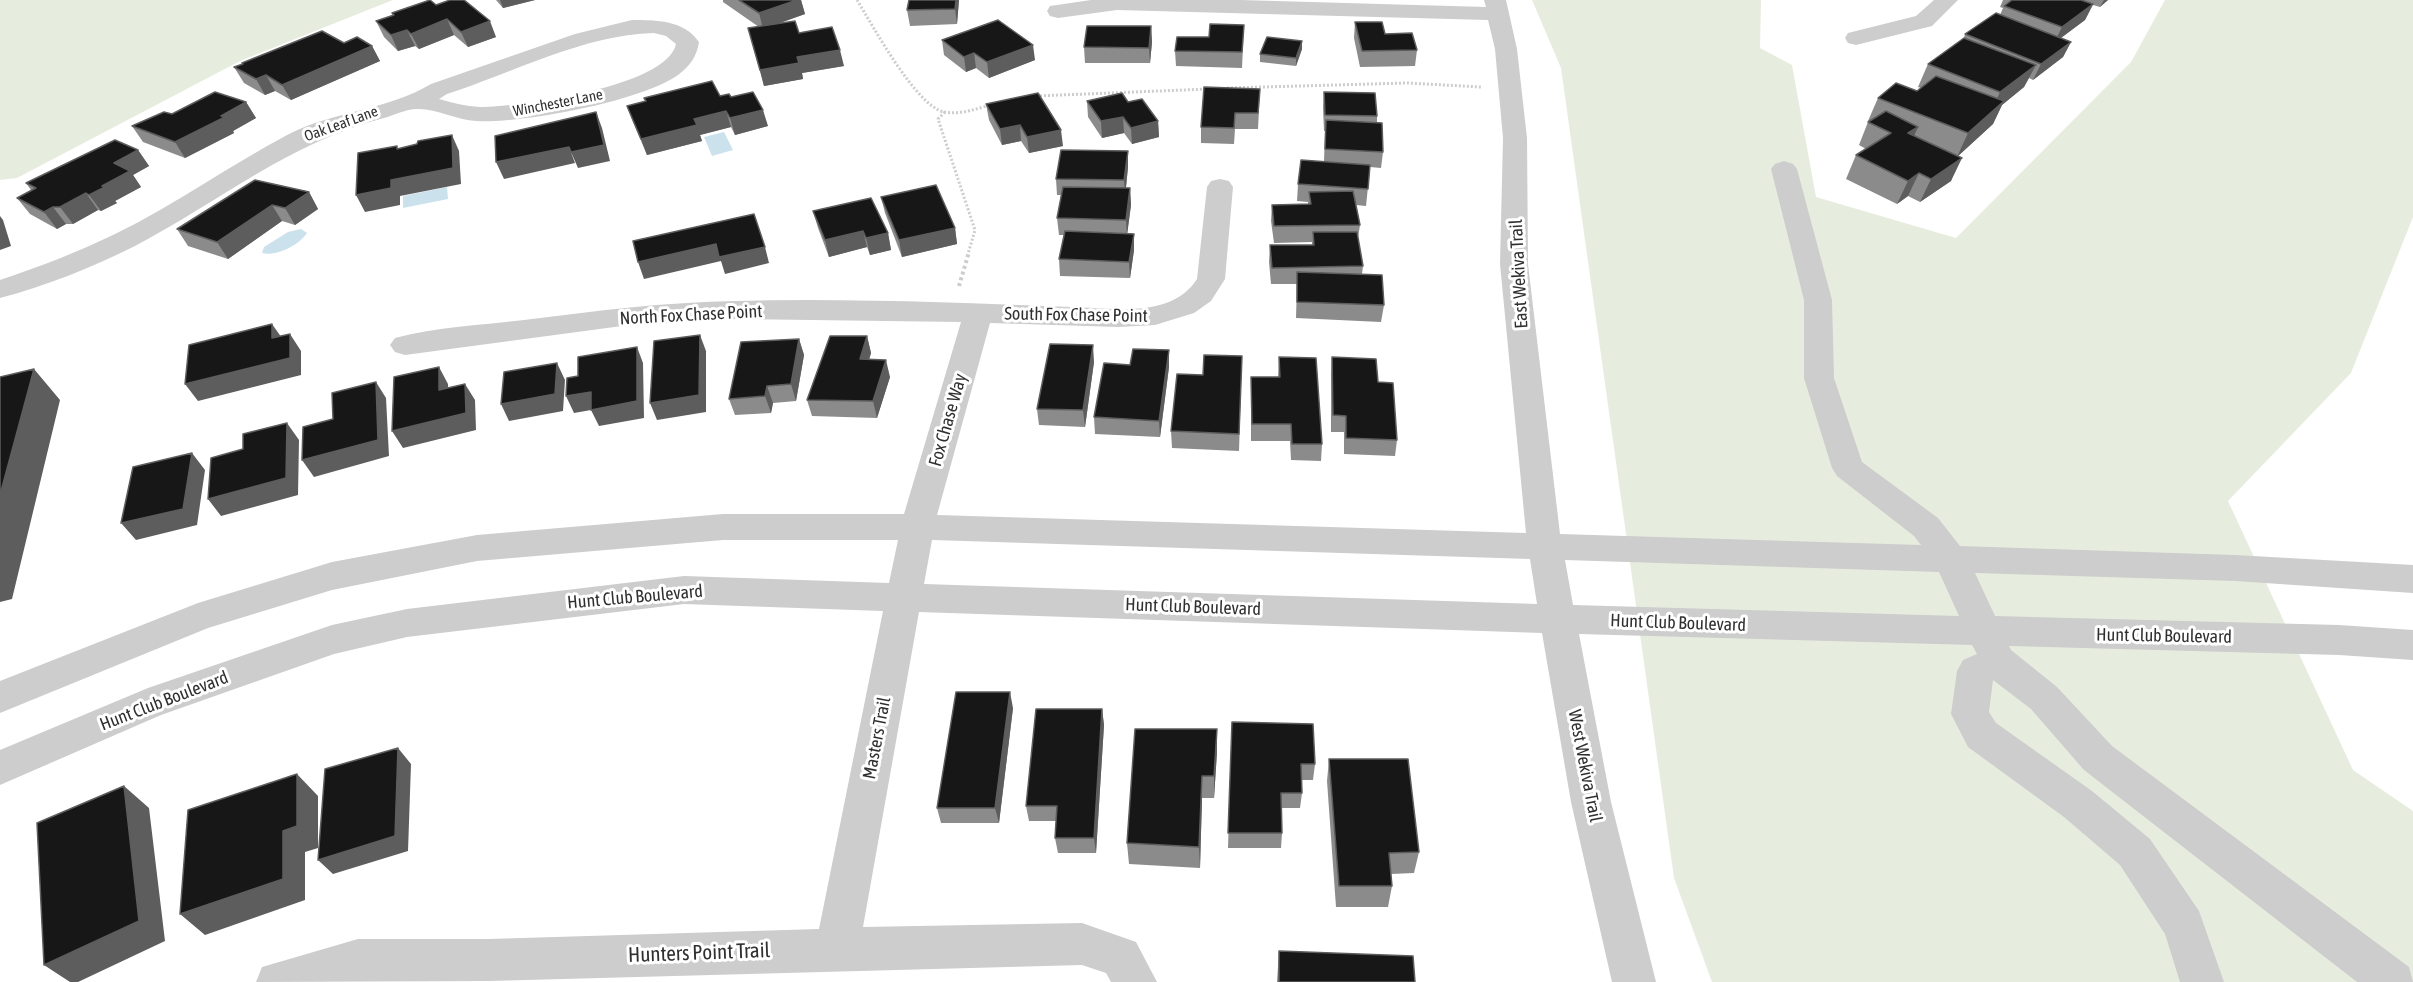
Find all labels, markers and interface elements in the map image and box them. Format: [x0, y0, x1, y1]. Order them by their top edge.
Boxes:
street label: Winchester Lane [512, 85, 604, 121]
street label: Oak Leaf Lane [302, 102, 380, 146]
street label: East Wekiva Trail [1505, 219, 1533, 329]
street label: North Fox Chase Point [619, 300, 763, 330]
street label: South Fox Chase Point [1004, 303, 1148, 327]
street label: Fox Chase Way [924, 371, 972, 469]
street label: Hunt Club Boulevard [566, 580, 704, 614]
street label: Hunt Club Boulevard [1125, 594, 1261, 620]
street label: Hunt Club Boulevard [1610, 610, 1746, 636]
street label: Hunt Club Boulevard [2096, 624, 2232, 648]
street label: Hunt Club Boulevard [97, 667, 231, 735]
street label: Masters Trail [858, 695, 896, 781]
street label: West Wekiva Trail [1564, 708, 1606, 824]
street label: Hunters Point Trail [628, 938, 770, 968]

